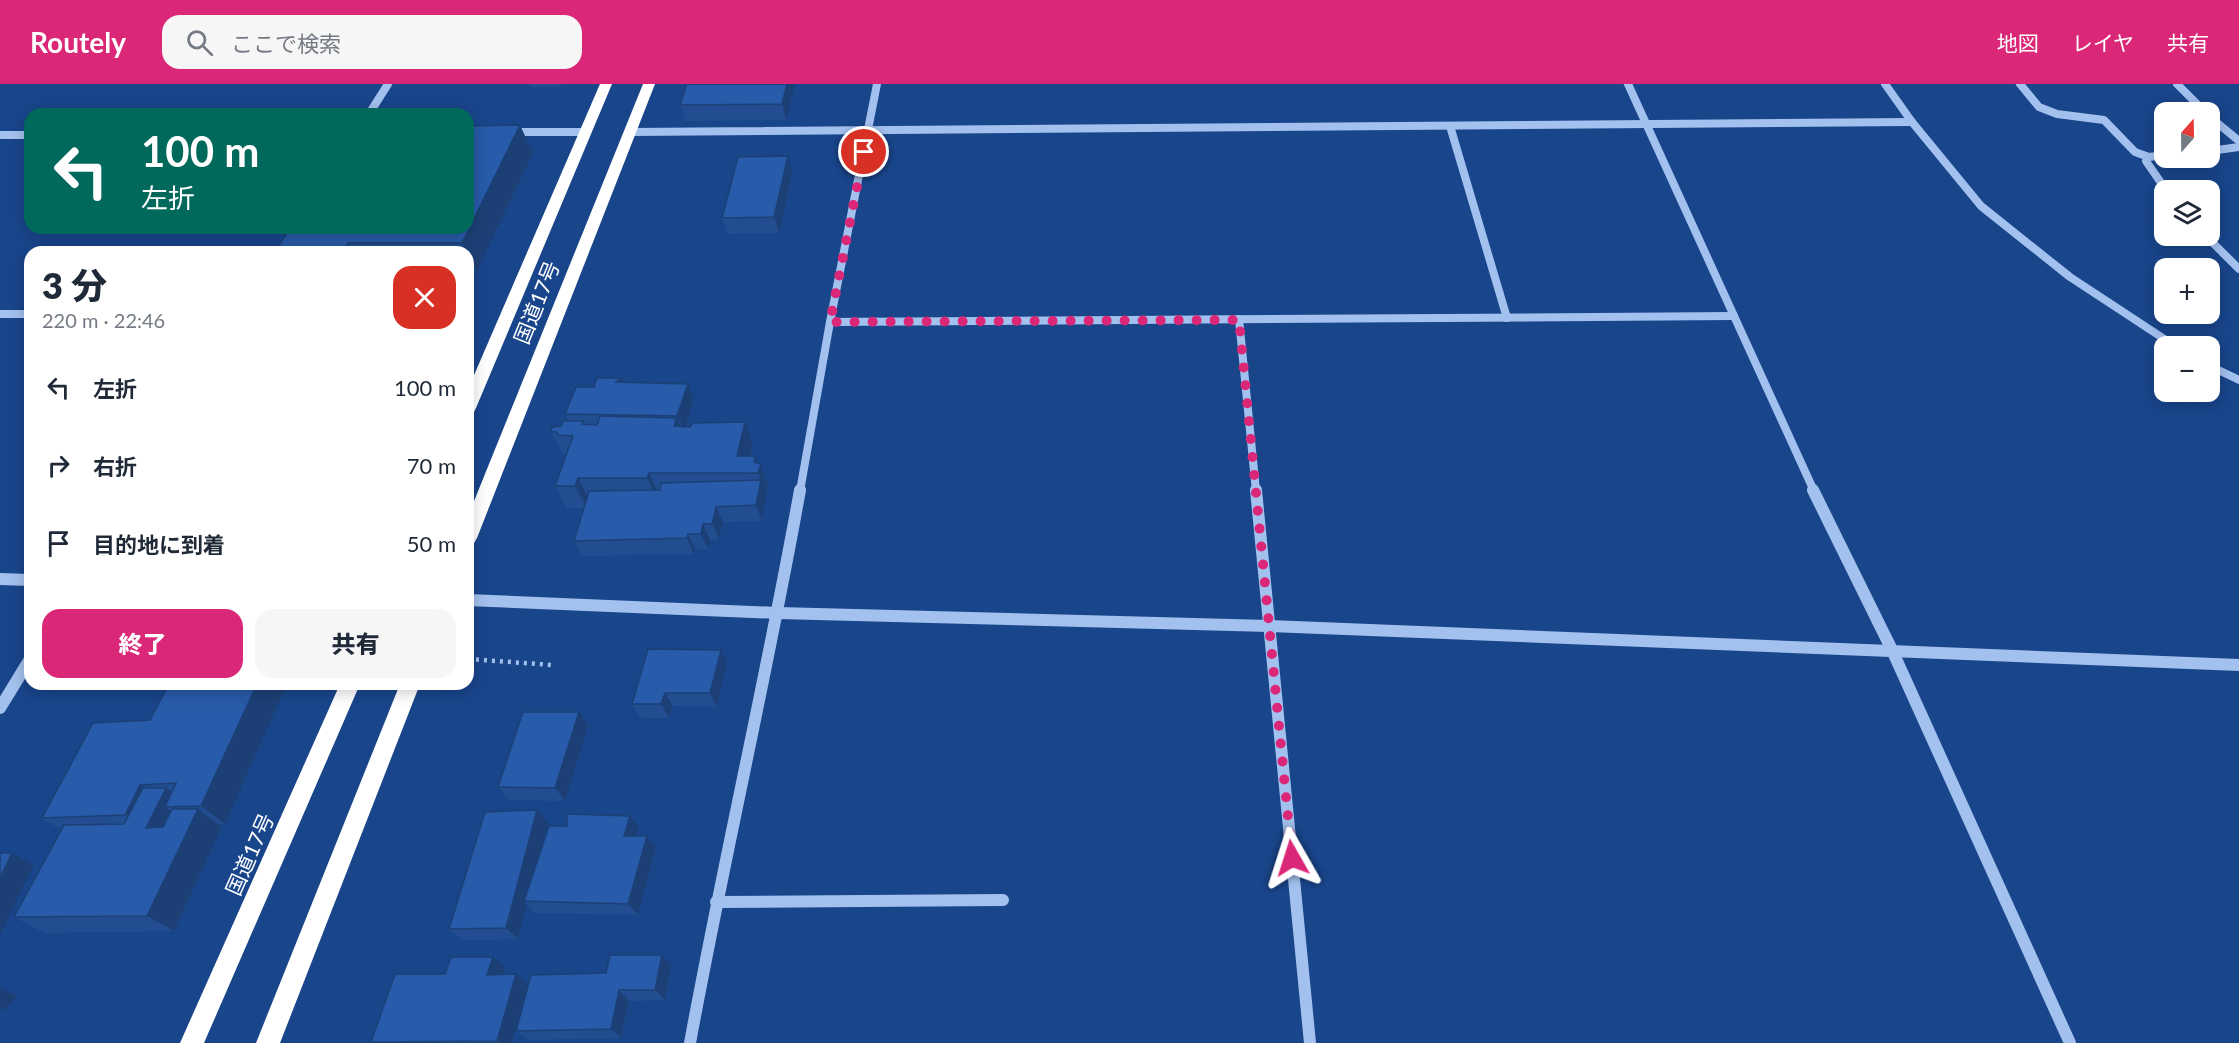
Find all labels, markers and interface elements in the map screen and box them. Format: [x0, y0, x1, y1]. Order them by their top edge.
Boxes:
search box [162, 15, 582, 69]
text: Routely [30, 25, 126, 59]
icon: search [183, 26, 216, 59]
text: ここで検索 [231, 30, 341, 57]
text: 地図 [1997, 30, 2039, 55]
text: レイヤ [2072, 30, 2134, 55]
text: 共有 [2167, 30, 2209, 55]
north arrow [2154, 102, 2220, 168]
map controls [2154, 102, 2220, 402]
text: 100 m [141, 126, 259, 176]
pin [838, 126, 889, 177]
icon: left [42, 132, 120, 210]
icon: arrive [847, 135, 880, 168]
button: layers [2154, 180, 2220, 246]
text: 左折 [141, 181, 195, 214]
street label: 国道17号 [508, 257, 564, 347]
button: + [2154, 258, 2220, 324]
text: 3 分 [42, 263, 107, 307]
button: close [393, 266, 456, 329]
text: 220 m · 22:46 [42, 308, 165, 332]
button: − [2154, 336, 2220, 402]
icon: left [42, 371, 75, 404]
text: 100 m [394, 374, 456, 401]
text: 左折 [93, 375, 137, 402]
icon: right [42, 449, 75, 482]
text: 70 m [407, 452, 456, 479]
text: 右折 [93, 453, 137, 480]
icon: arrive [42, 527, 75, 560]
text: 50 m [407, 530, 456, 557]
text: 目的地に到着 [93, 531, 225, 558]
button: 終了 [42, 609, 243, 678]
button: 共有 [255, 609, 456, 678]
street label: 国道17号 [220, 809, 278, 899]
position arrow [1260, 826, 1324, 890]

